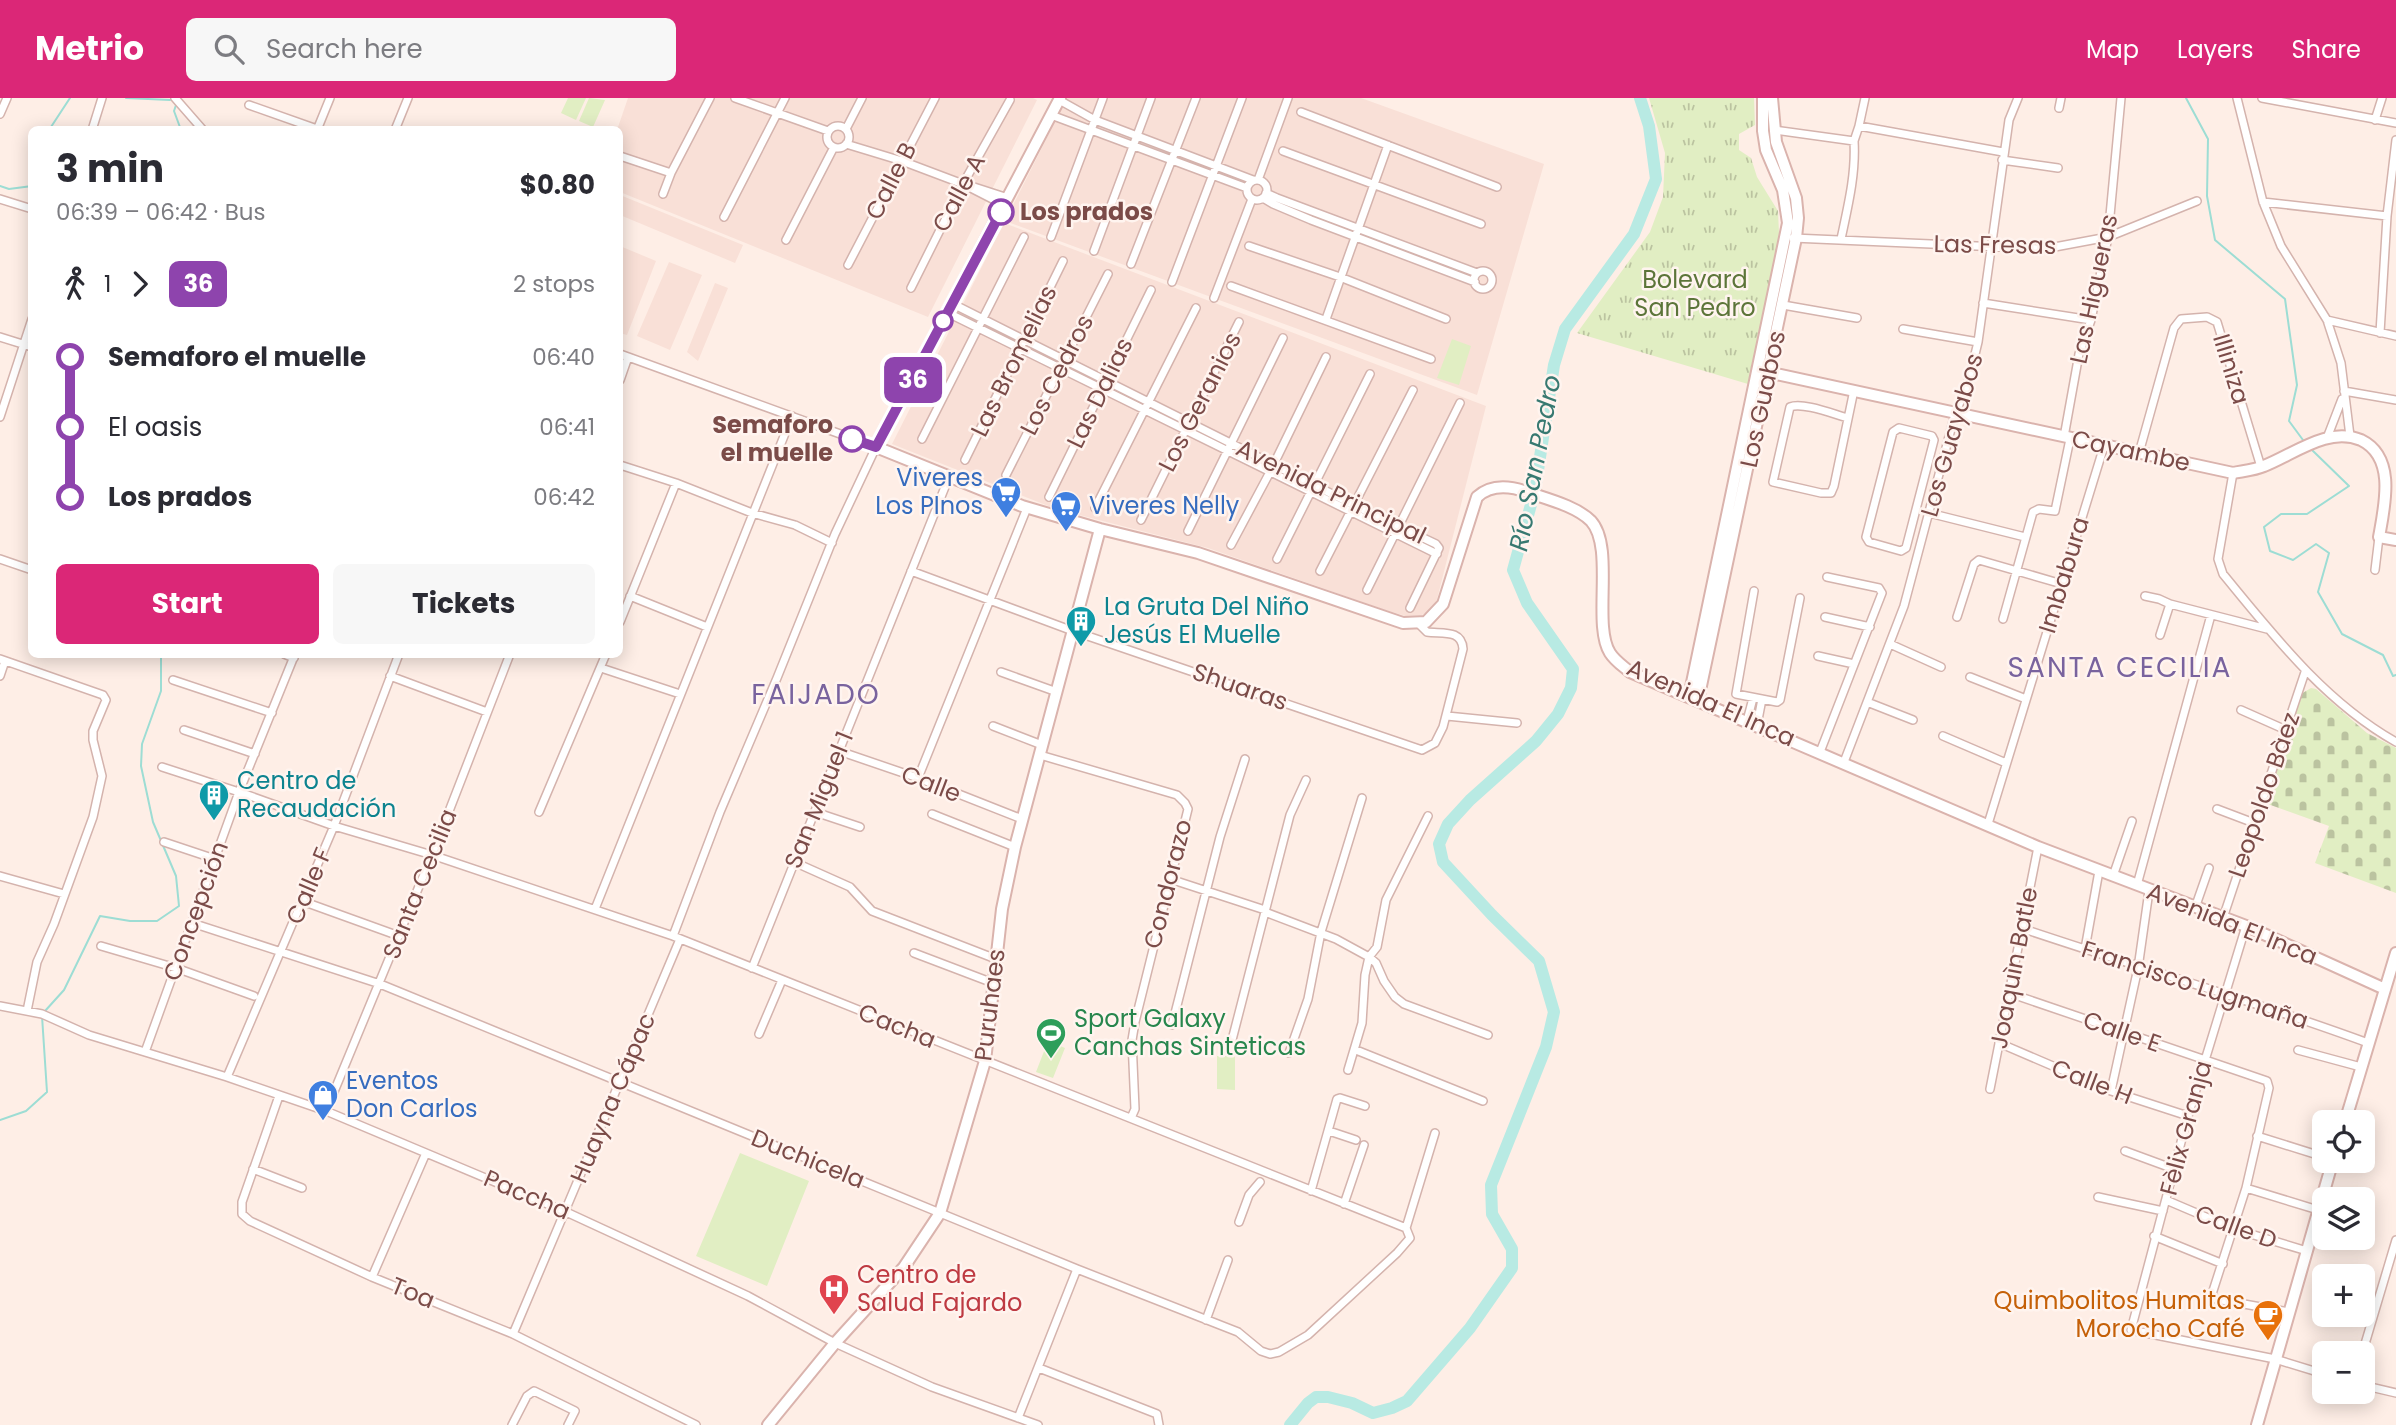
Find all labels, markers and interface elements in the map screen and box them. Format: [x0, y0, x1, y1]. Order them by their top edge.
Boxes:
search box [186, 18, 676, 81]
text: Metrio [35, 25, 144, 72]
icon: search [210, 30, 248, 68]
text: Search here [266, 31, 423, 67]
text: Map [2086, 33, 2139, 66]
text: Layers [2177, 33, 2253, 66]
text: Share [2291, 33, 2361, 66]
street label: Calle B [857, 137, 924, 225]
text: 3 min [56, 142, 164, 195]
street label: Calle A [924, 148, 993, 238]
text: $0.80 [520, 167, 595, 203]
place label: Los prados [1020, 195, 1153, 228]
text: 06:39 – 06:42 · Bus [56, 196, 265, 228]
marker: Los prados [988, 199, 1014, 225]
street label: Las Higueras [2062, 211, 2125, 367]
street label: Las Fresas [1933, 227, 2057, 262]
park label: Bolevard San Pedro [1634, 263, 1756, 324]
icon: walk [56, 265, 94, 303]
icon: forward [121, 265, 159, 303]
text: 36 [183, 267, 213, 300]
text: 1 [104, 268, 111, 300]
text: 2 stops [513, 268, 595, 300]
street label: Las Bromelias [963, 280, 1064, 442]
street label: Los Cedros [1012, 309, 1101, 441]
unlabelled marker [933, 311, 953, 331]
street label: Los Geranios [1150, 326, 1249, 477]
street label: Los Guabos [1732, 327, 1793, 470]
street label: Illiniza [2205, 330, 2258, 408]
street label: Las Dalias [1059, 332, 1141, 454]
text: Semaforo el muelle [108, 339, 366, 375]
text: 06:40 [532, 341, 595, 373]
street label: Los Guayabos [1912, 349, 1991, 521]
line badge: 36 [881, 357, 944, 403]
text: 36 [898, 363, 928, 396]
water label: Río San Pedro [1500, 372, 1570, 554]
place label: Semaforo el muelle [712, 408, 833, 469]
text: El oasis [108, 409, 202, 445]
text: 06:41 [539, 411, 595, 443]
street label: Cayambe [2069, 422, 2193, 479]
marker: Semaforo el muelle [839, 426, 865, 452]
street label: Avenida Principal [1231, 431, 1432, 552]
place label: Viveres Los PInos [875, 461, 983, 522]
supermarket icon: Viveres Los PInos [989, 475, 1023, 519]
text: Los prados [108, 479, 252, 515]
text: 06:42 [533, 481, 595, 513]
supermarket icon: Viveres Nelly [1049, 489, 1083, 533]
place label: Viveres Nelly [1089, 489, 1240, 522]
street label: Imbabura [2030, 513, 2097, 637]
button: Start [56, 564, 319, 644]
button: Tickets [333, 564, 595, 644]
place label: La Gruta Del Niño Jesús El Muelle [1104, 590, 1309, 651]
building icon: La Gruta Del Niño Jesús El Muelle [1064, 604, 1098, 648]
district label: SANTA CECILIA [2008, 648, 2232, 687]
street label: Avenida El Inca [1622, 651, 1801, 754]
street label: Shuaras [1188, 655, 1292, 718]
district label: FAIJADO [751, 675, 881, 714]
street label: Leopoldo Bàez [2220, 708, 2307, 882]
street label: San Miguel 1 [776, 726, 861, 873]
street label: Calle [897, 757, 966, 810]
place label: Centro de Recaudación [237, 764, 396, 825]
building icon: Centro de Recaudación [197, 778, 231, 822]
street label: Santa Cecilia [374, 804, 465, 964]
street label: Condorazo [1136, 816, 1200, 952]
street label: Concepción [155, 837, 236, 985]
street label: Calle F [278, 843, 339, 929]
street label: Avenida El Inca [2142, 874, 2322, 973]
street label: Joaquìn Batle [1982, 884, 2045, 1052]
street label: Francisco Lugmaña [2078, 932, 2313, 1037]
street label: Puruhaes [966, 947, 1013, 1063]
street label: Cacha [853, 995, 941, 1056]
place label: Sport Galaxy Canchas Sinteticas [1074, 1002, 1306, 1063]
street label: Calle E [2079, 1003, 2165, 1060]
street label: Huayna Cápac [562, 1008, 663, 1188]
sports icon: Sport Galaxy Canchas Sinteticas [1034, 1016, 1068, 1060]
street label: Calle H [2047, 1051, 2138, 1112]
street label: Fèlix Granja [2152, 1057, 2219, 1199]
place label: Eventos Don Carlos [346, 1064, 478, 1125]
shop icon: Eventos Don Carlos [306, 1078, 340, 1122]
map controls [2312, 1110, 2375, 1404]
button: locate [2312, 1110, 2375, 1173]
street label: Duchicela [746, 1121, 870, 1196]
street label: Paccha [479, 1162, 575, 1227]
button: layers [2312, 1187, 2375, 1250]
street label: Calle D [2191, 1197, 2282, 1257]
place label: Centro de Salud Fajardo [857, 1258, 1022, 1319]
button: + [2312, 1264, 2375, 1327]
street label: Toa [386, 1269, 440, 1316]
hospital icon: Centro de Salud Fajardo [817, 1272, 851, 1316]
place label: Quimbolitos Humitas Morocho Café [1994, 1284, 2245, 1345]
cafe icon: Quimbolitos Humitas Morocho Café [2251, 1298, 2285, 1342]
button: − [2312, 1341, 2375, 1404]

